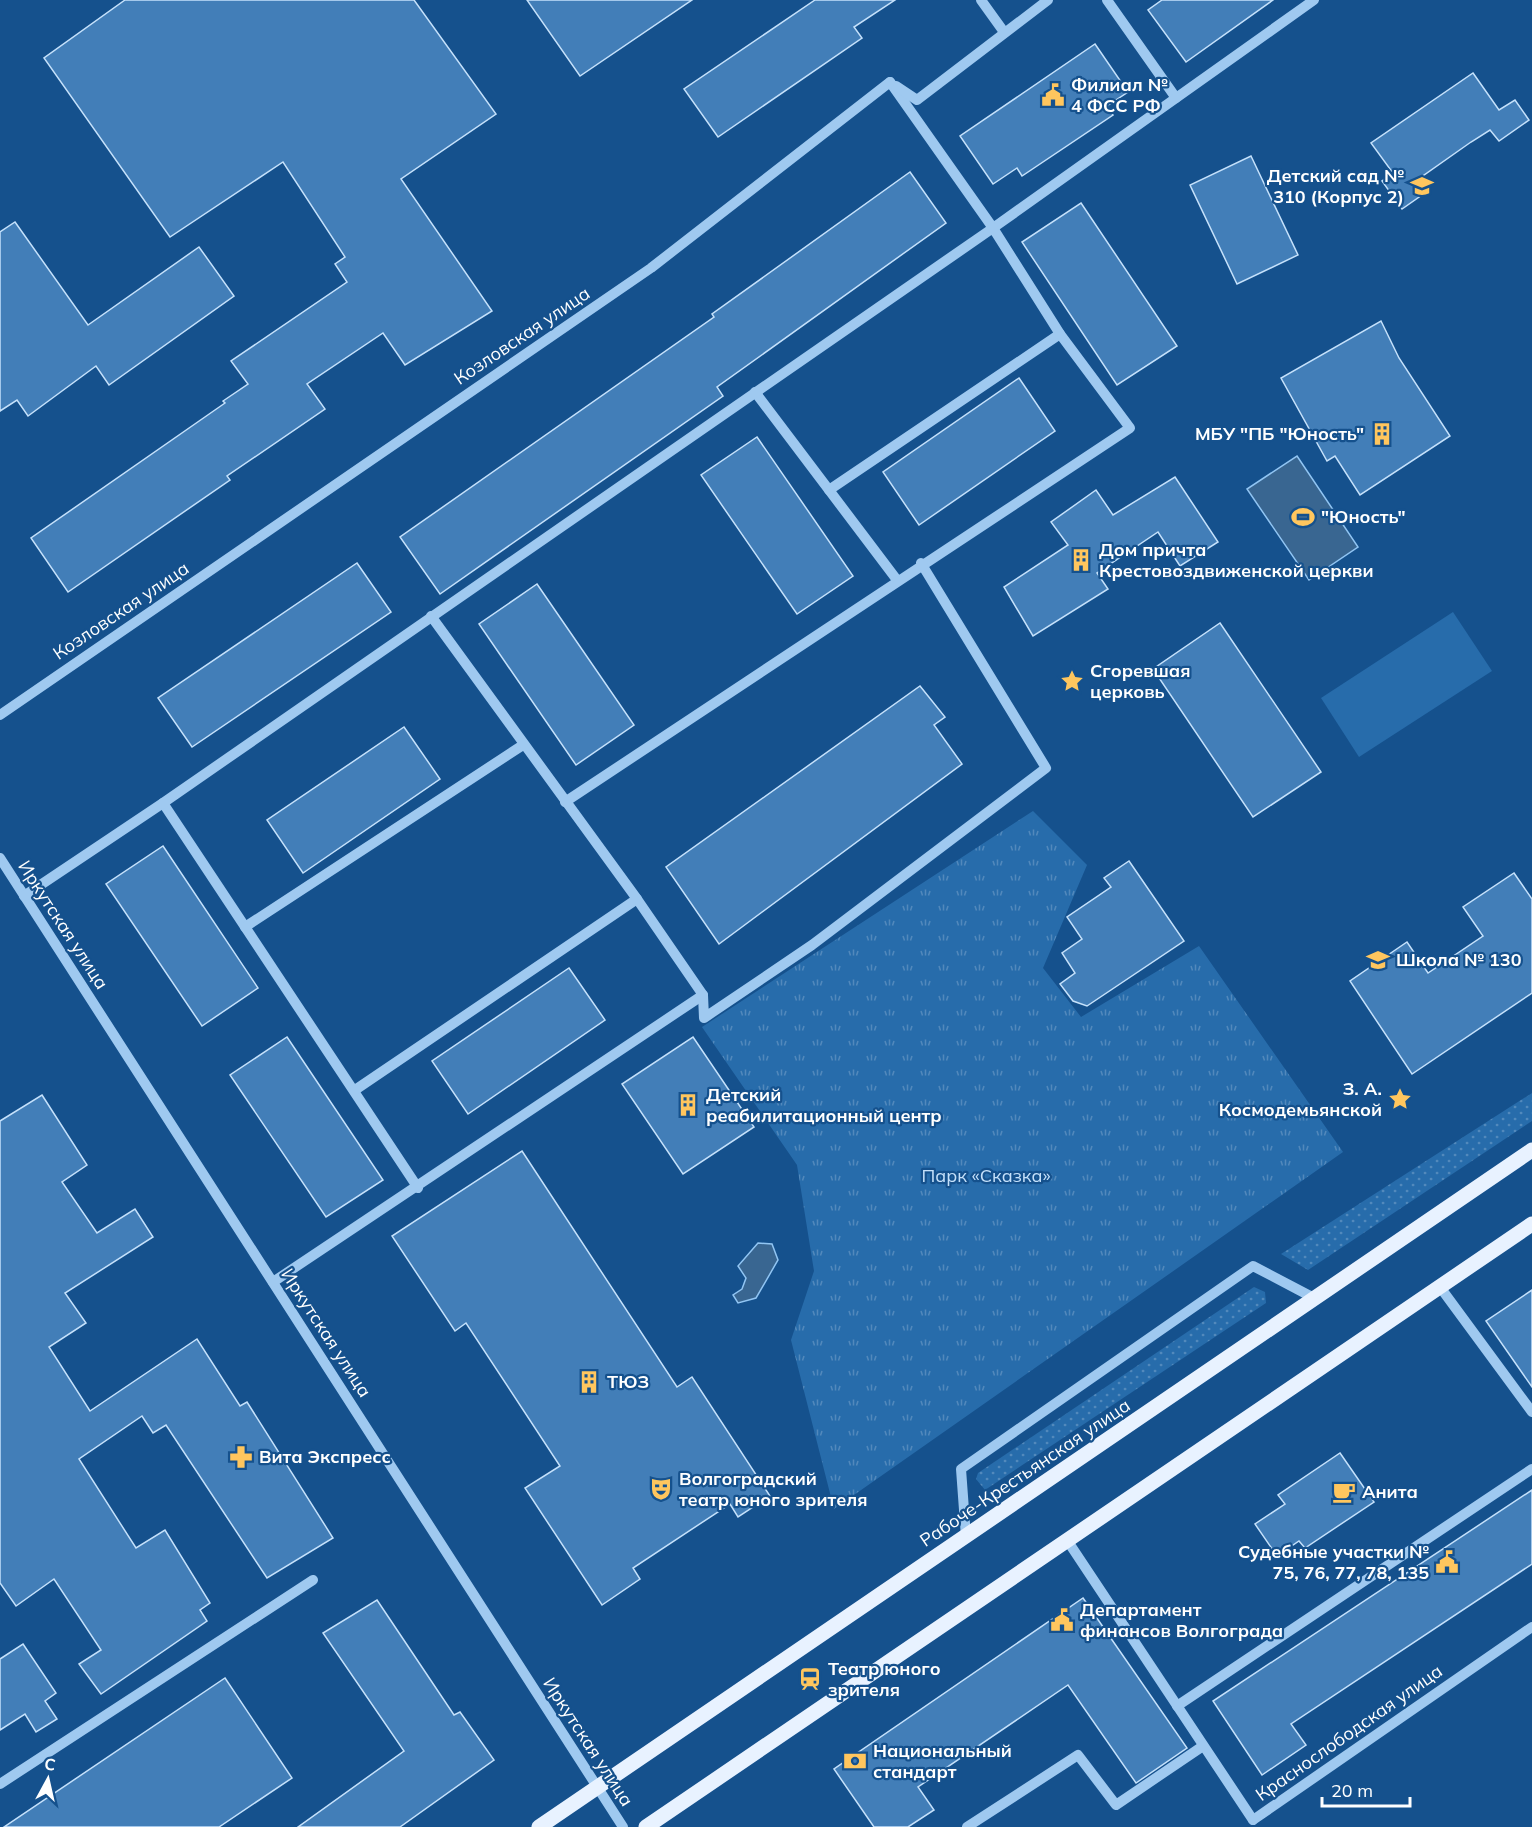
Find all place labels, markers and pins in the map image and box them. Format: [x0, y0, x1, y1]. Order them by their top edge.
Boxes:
place label: Филиал № 4 ФСС РФ [1071, 73, 1168, 117]
public building icon: Филиал № 4 ФСС РФ [1040, 82, 1066, 108]
place label: Детский сад № 310 (Корпус 2) [1267, 164, 1404, 208]
school or university icon: Детский сад № 310 (Корпус 2) [1409, 173, 1435, 199]
building icon: МБУ "ПБ "Юность" [1369, 421, 1395, 447]
place label: МБУ "ПБ "Юность" [1195, 422, 1364, 445]
sports icon: "Юность" [1290, 504, 1316, 530]
place label: "Юность" [1321, 505, 1406, 528]
place label: Дом причта Крестовоздвиженской церкви [1099, 538, 1373, 582]
building icon: Дом причта Крестовоздвиженской церкви [1068, 547, 1094, 573]
place label: Сгоревшая церковь [1090, 659, 1191, 703]
place icon: Сгоревшая церковь [1059, 668, 1085, 694]
school or university icon: Школа № 130 [1365, 947, 1391, 973]
place label: Школа № 130 [1396, 948, 1522, 971]
place label: З. А. Космодемьянской [1219, 1077, 1382, 1121]
place label: Детский реабилитационный центр [706, 1083, 942, 1127]
place icon: З. А. Космодемьянской [1387, 1086, 1413, 1112]
building icon: Детский реабилитационный центр [675, 1092, 701, 1118]
building icon: ТЮЗ [576, 1369, 602, 1395]
place label: ТЮЗ [607, 1370, 649, 1393]
pharmacy icon: Вита Экспресс [228, 1444, 254, 1470]
place label: Вита Экспресс [259, 1445, 391, 1468]
place label: Волгоградский театр юного зрителя [679, 1467, 867, 1511]
theatre icon: Волгоградский театр юного зрителя [648, 1476, 674, 1502]
cafe icon: Анита [1331, 1479, 1357, 1505]
place label: Анита [1362, 1480, 1418, 1503]
place label: Судебные участки № 75, 76, 77, 78, 135 [1238, 1540, 1429, 1584]
public building icon: Судебные участки № 75, 76, 77, 78, 135 [1434, 1549, 1460, 1575]
place label: Департамент финансов Волгограда [1080, 1598, 1283, 1642]
public building icon: Департамент финансов Волгограда [1049, 1607, 1075, 1633]
place label: Театр юного зрителя [828, 1657, 941, 1701]
station icon: Театр юного зрителя [797, 1666, 823, 1692]
place label: Национальный стандарт [873, 1739, 1012, 1783]
bank icon: Национальный стандарт [842, 1748, 868, 1774]

